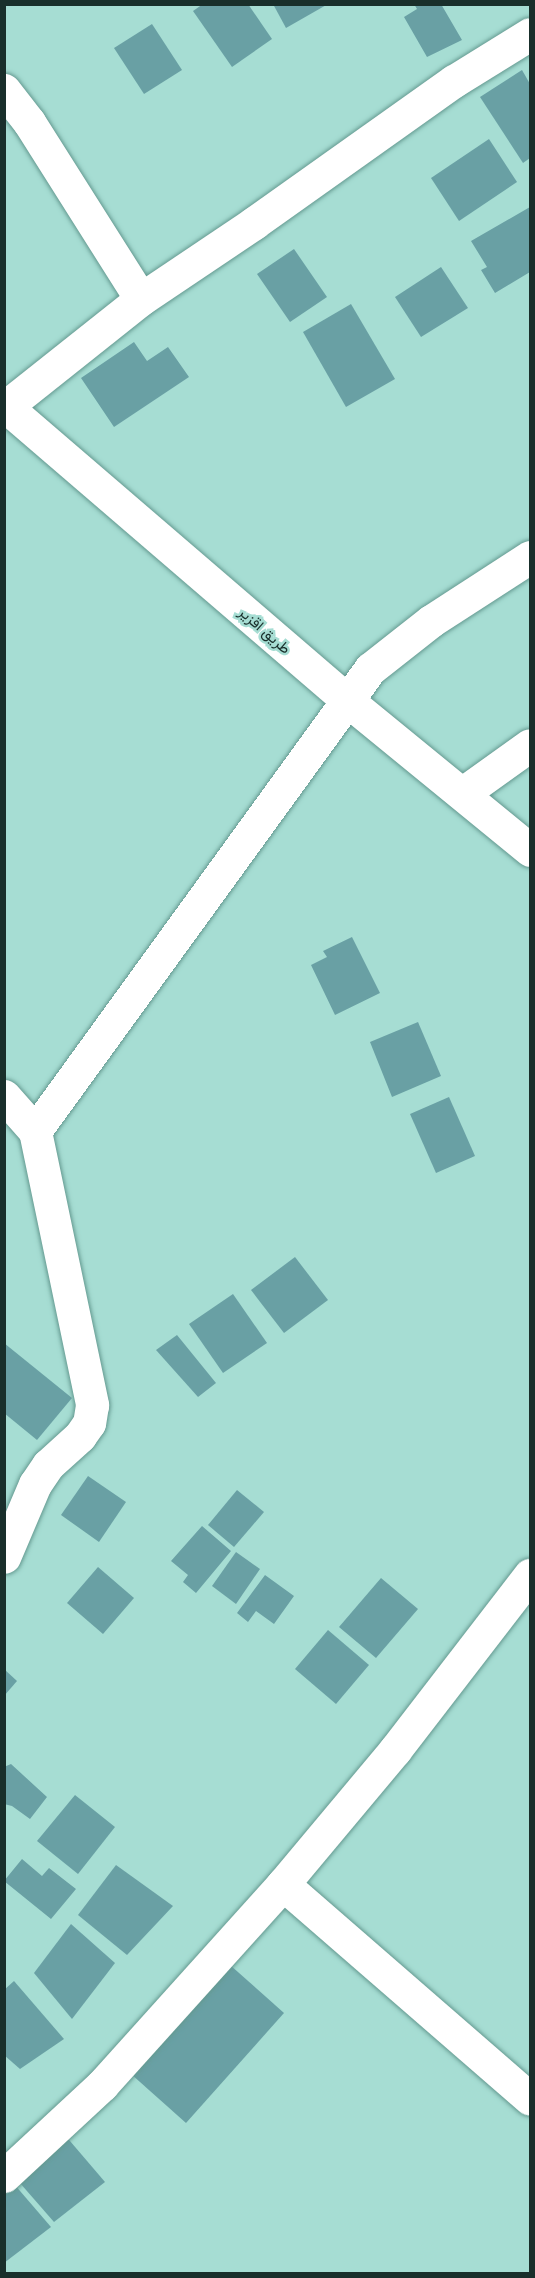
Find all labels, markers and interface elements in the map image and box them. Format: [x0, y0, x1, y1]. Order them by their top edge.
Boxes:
street label: طريق اقزير [235, 603, 295, 657]

